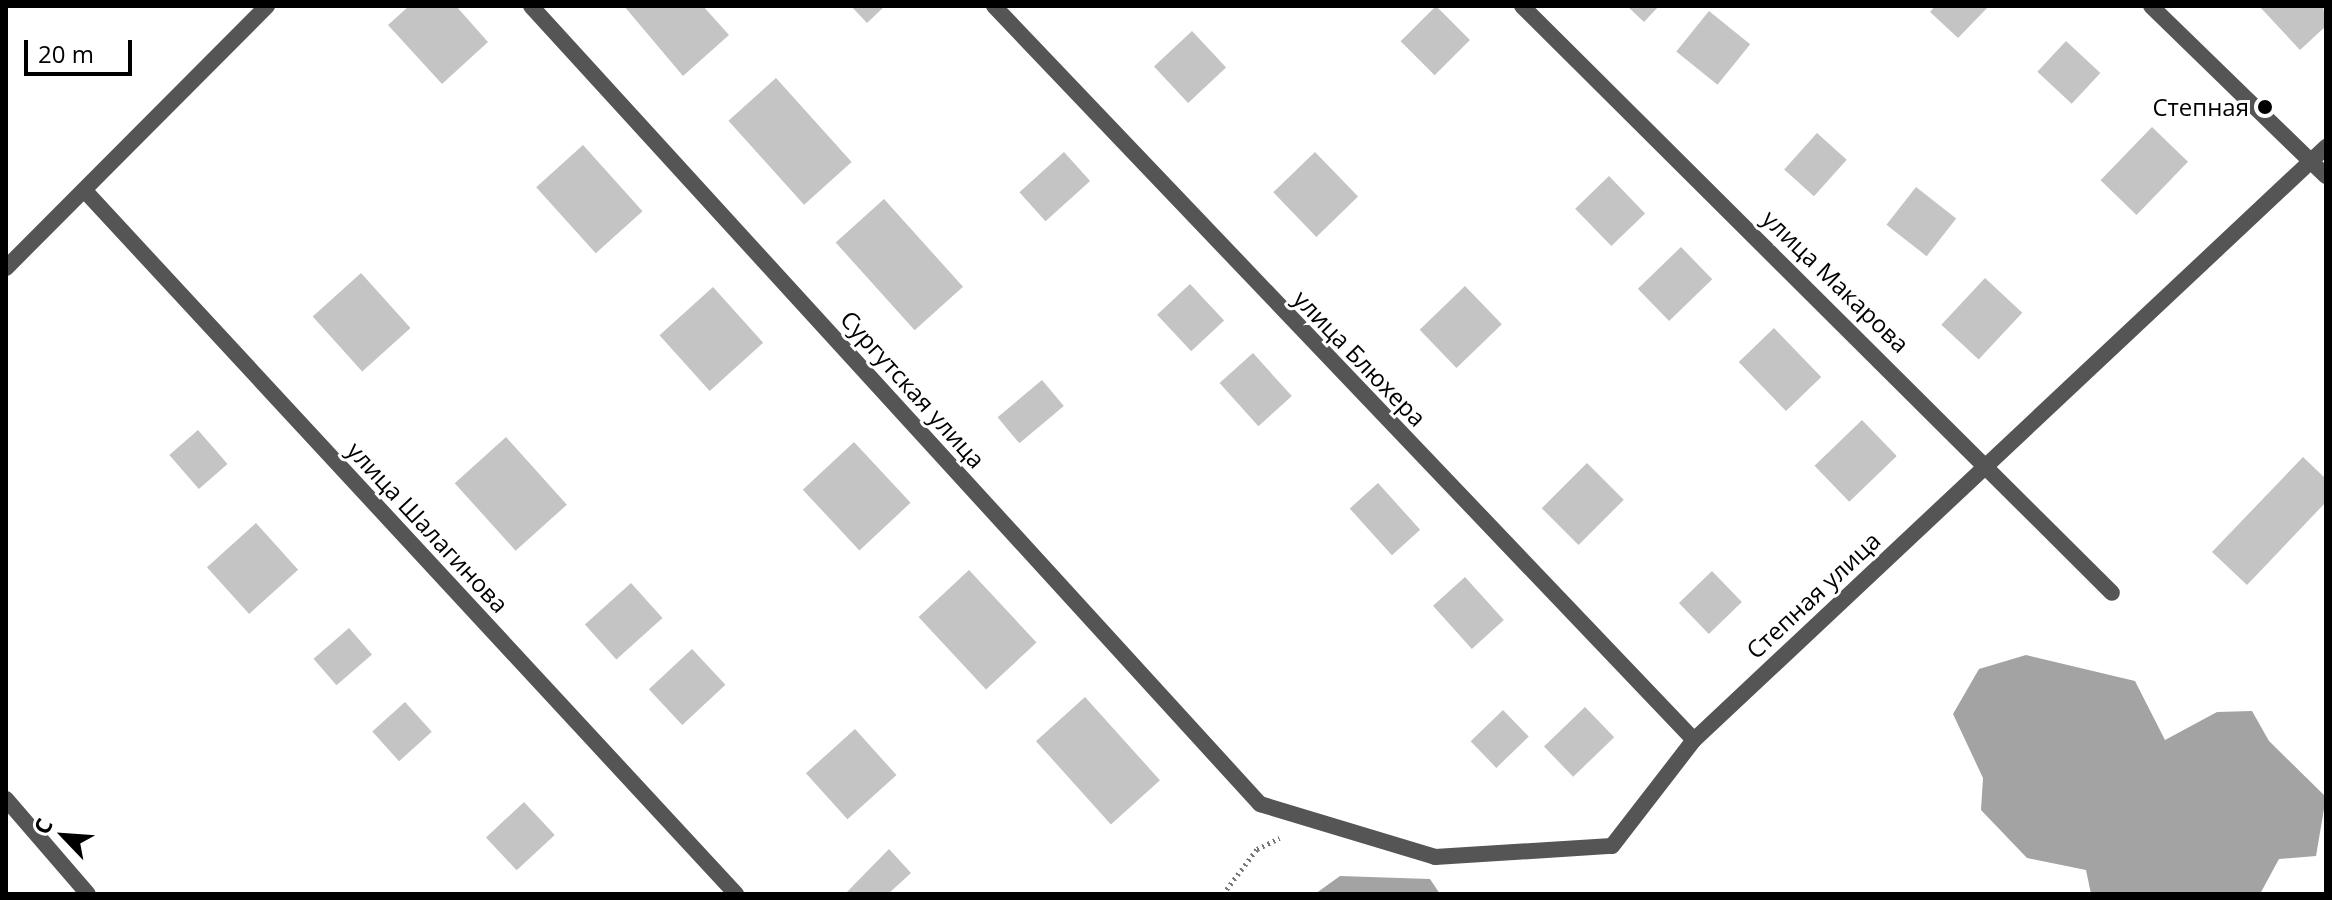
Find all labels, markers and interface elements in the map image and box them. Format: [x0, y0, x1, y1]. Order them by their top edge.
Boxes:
scale bar [28, 24, 136, 74]
text: 20 m [38, 37, 94, 70]
place label: Степная [2152, 93, 2249, 121]
marker: Степная [2256, 98, 2274, 116]
street label: улица Макарова [1757, 204, 1915, 358]
street label: улица Блюхера [1288, 284, 1432, 432]
street label: Сургутская улица [835, 304, 991, 474]
street label: улица Шалагинова [341, 436, 515, 618]
street label: Степная улица [1740, 526, 1886, 664]
north arrow [24, 796, 104, 876]
text: С [26, 813, 59, 839]

